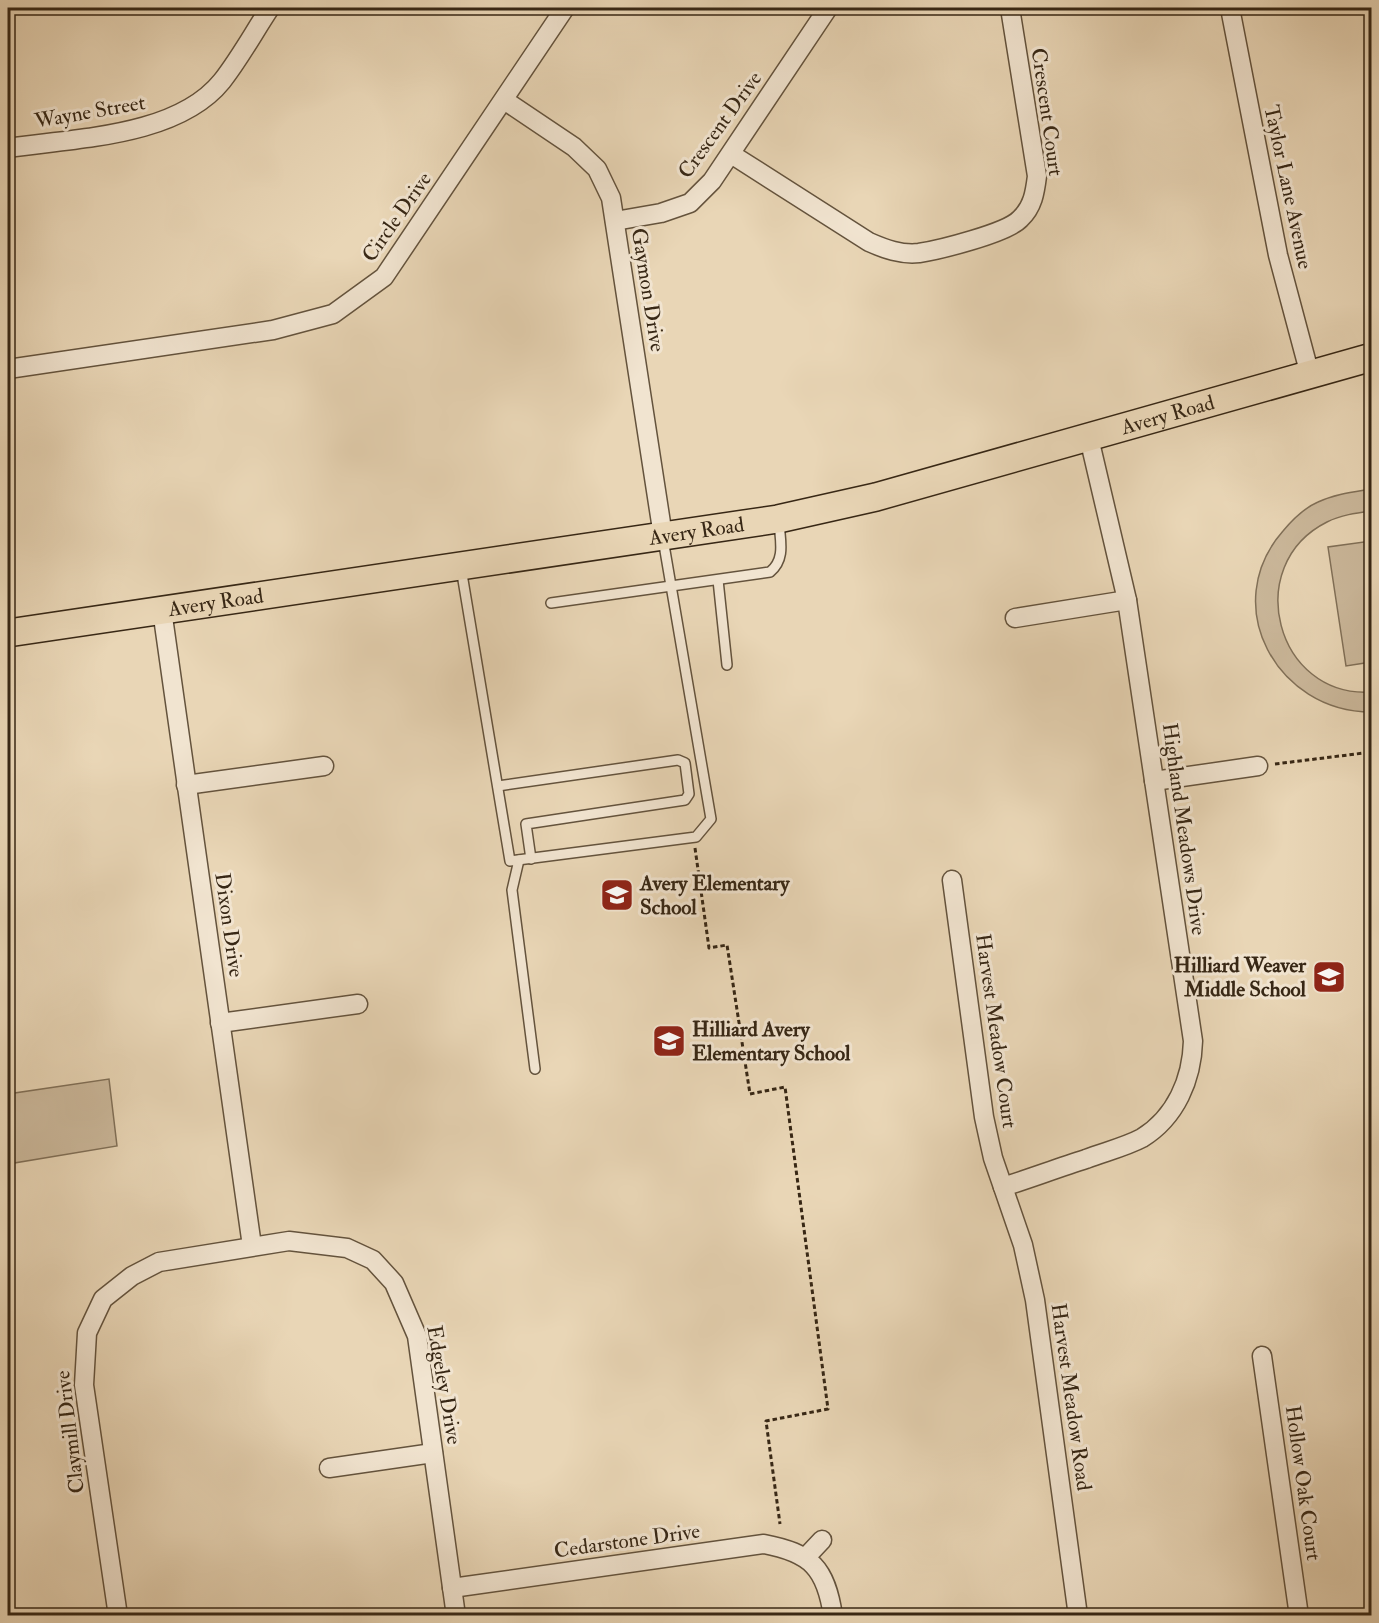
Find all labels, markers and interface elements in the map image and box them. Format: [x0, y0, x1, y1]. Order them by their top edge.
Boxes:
street label: Crescent Court [1025, 46, 1069, 178]
street label: Crescent Drive [672, 66, 768, 184]
street label: Wayne Street [32, 89, 148, 135]
street label: Taylor Lane Avenue [1257, 102, 1319, 272]
street label: Circle Drive [356, 167, 438, 267]
street label: Gaymon Drive [625, 226, 671, 354]
street label: Avery Road [1117, 388, 1218, 441]
street label: Avery Road [646, 511, 747, 552]
street label: Avery Road [165, 582, 266, 623]
street label: Highland Meadows Drive [1156, 721, 1212, 937]
place label: Avery Elementary School [639, 870, 790, 921]
street label: Dixon Drive [208, 871, 250, 979]
school or university icon: Avery Elementary School [599, 877, 635, 913]
street label: Harvest Meadow Court [969, 932, 1023, 1130]
place label: Hilliard Weaver Middle School [1174, 952, 1307, 1003]
school or university icon: Hilliard Weaver Middle School [1311, 959, 1347, 995]
place label: Hilliard Avery Elementary School [692, 1016, 851, 1067]
school or university icon: Hilliard Avery Elementary School [651, 1023, 687, 1059]
street label: Harvest Meadow Road [1044, 1302, 1098, 1493]
street label: Edgeley Drive [420, 1323, 468, 1447]
street label: Claymill Drive [49, 1369, 91, 1495]
street label: Hollow Oak Court [1279, 1404, 1327, 1562]
street label: Cedarstone Drive [552, 1517, 702, 1565]

